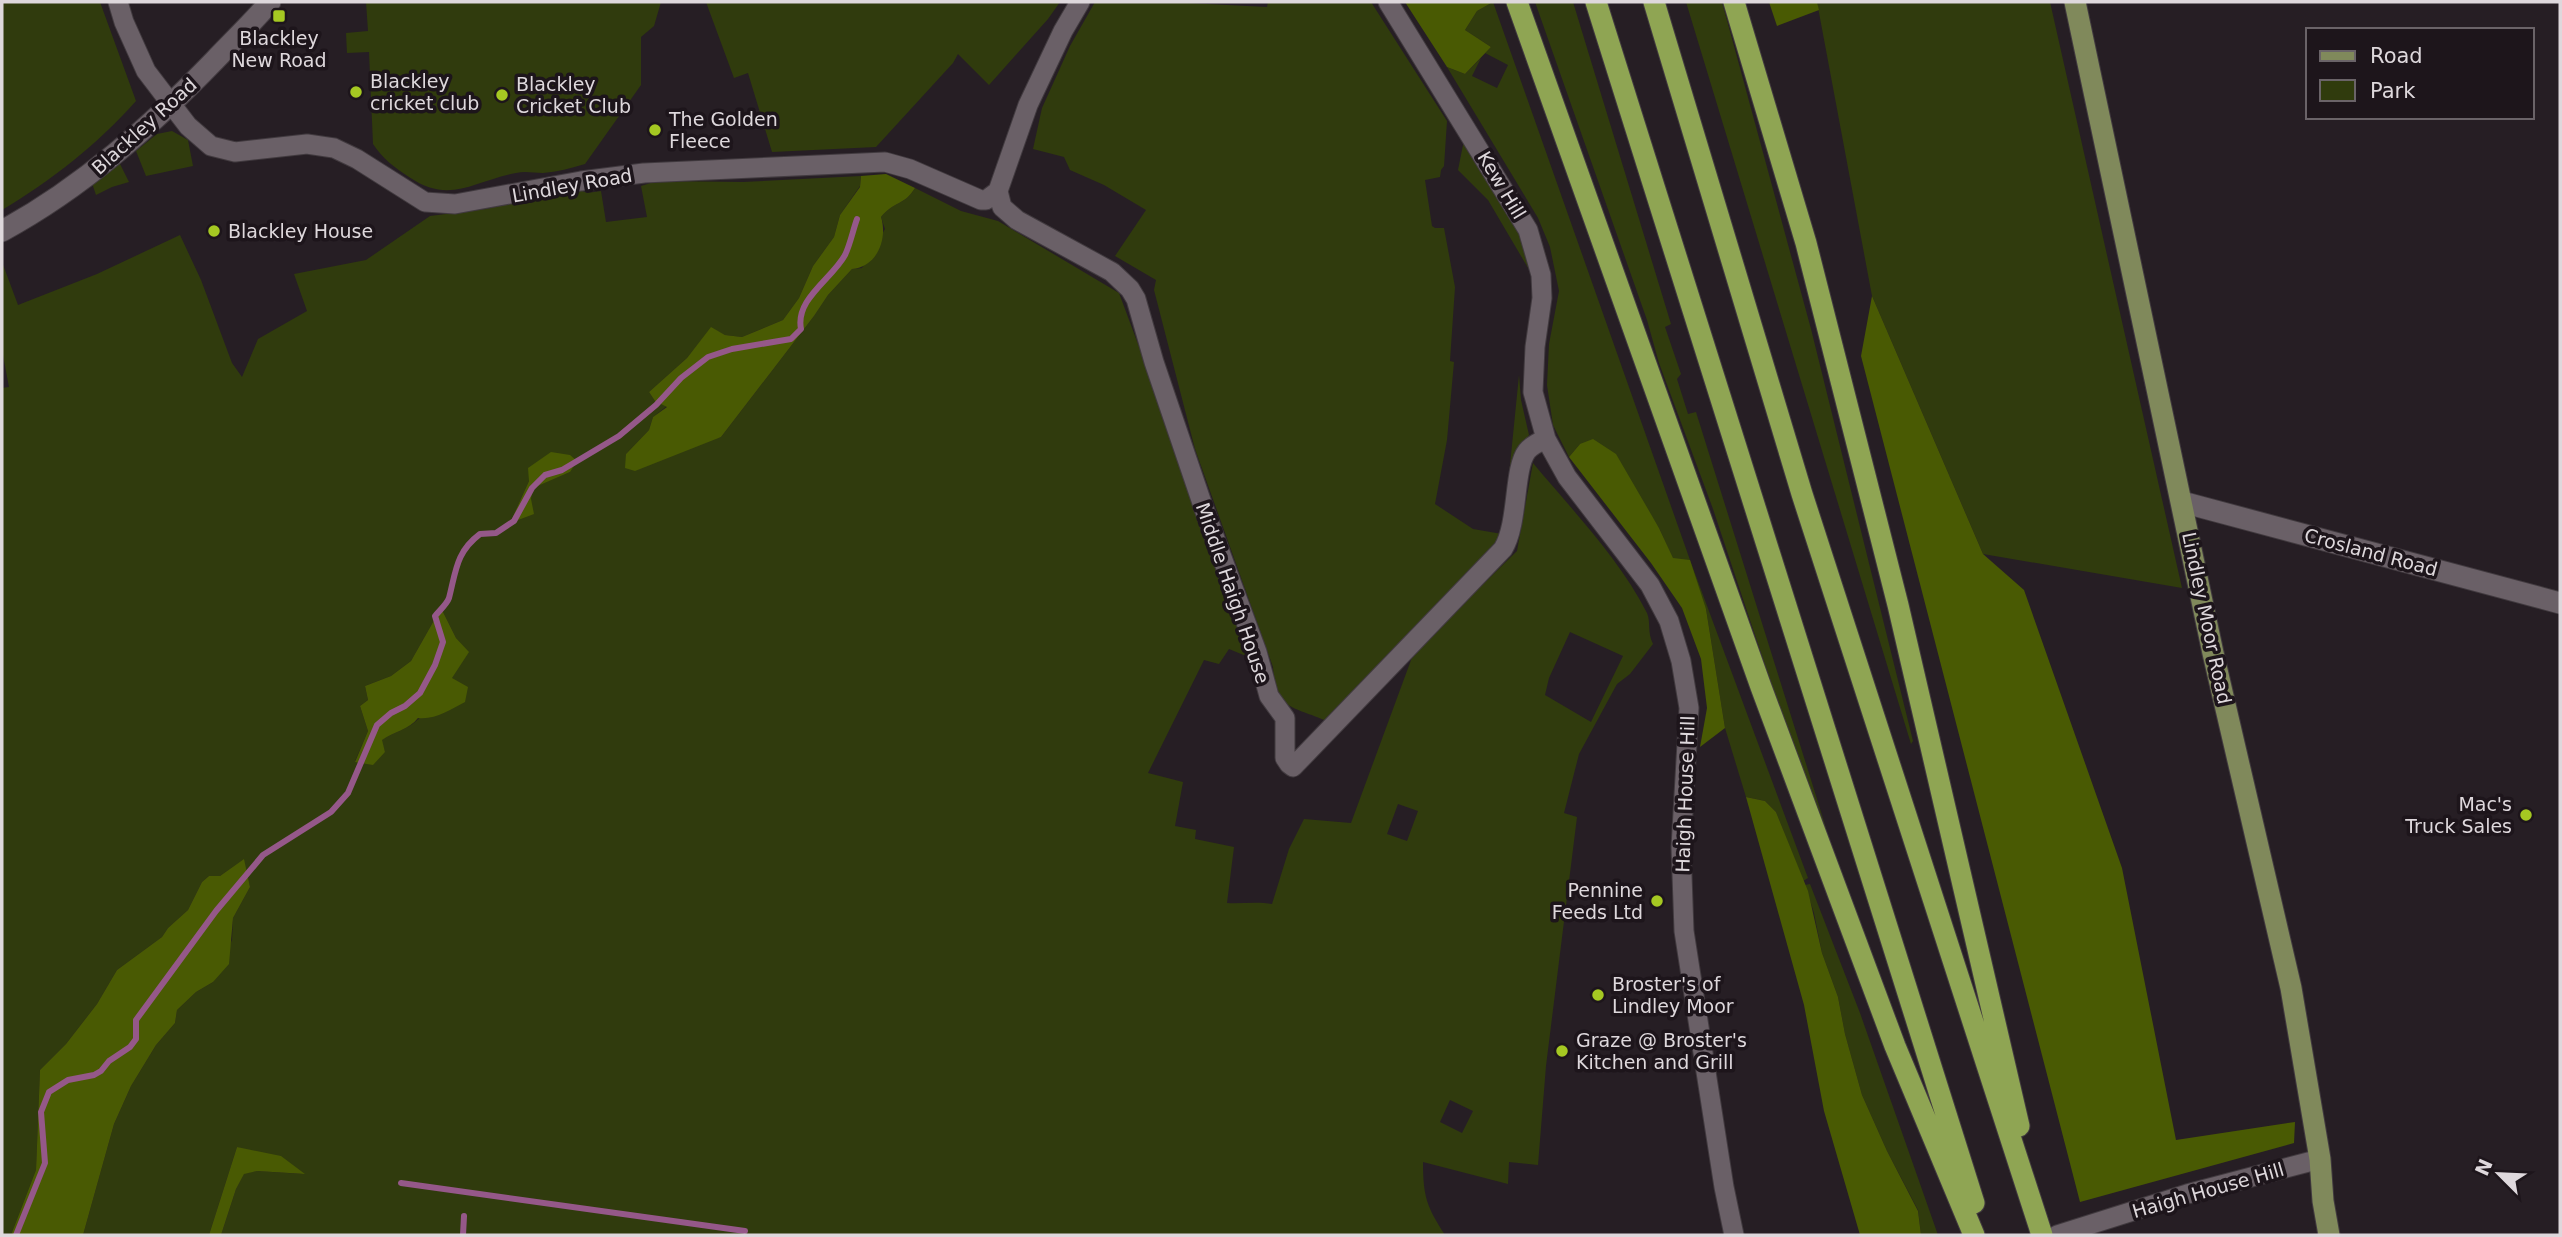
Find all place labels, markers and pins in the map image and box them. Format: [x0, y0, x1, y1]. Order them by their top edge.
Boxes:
marker: Blackley New Road [271, 8, 287, 24]
place label: Blackley New Road [231, 27, 327, 71]
place label: Blackley cricket club [370, 70, 479, 114]
place label: Blackley Cricket Club [516, 73, 631, 117]
marker: Blackley cricket club [348, 84, 364, 100]
marker: Blackley Cricket Club [494, 87, 510, 103]
place label: The Golden Fleece [668, 108, 778, 152]
marker: The Golden Fleece [647, 122, 663, 138]
place label: Blackley House [228, 220, 373, 242]
marker: Blackley House [206, 223, 222, 239]
place label: Mac's Truck Sales [2404, 793, 2512, 837]
marker: Mac's Truck Sales [2518, 807, 2534, 823]
place label: Pennine Feeds Ltd [1552, 879, 1643, 923]
marker: Pennine Feeds Ltd [1649, 893, 1665, 909]
place label: Broster's of Lindley Moor [1612, 973, 1734, 1017]
marker: Broster's of Lindley Moor [1590, 987, 1606, 1003]
place label: Graze @ Broster's Kitchen and Grill [1576, 1029, 1747, 1073]
marker: Graze @ Broster's Kitchen and Grill [1554, 1043, 1570, 1059]

